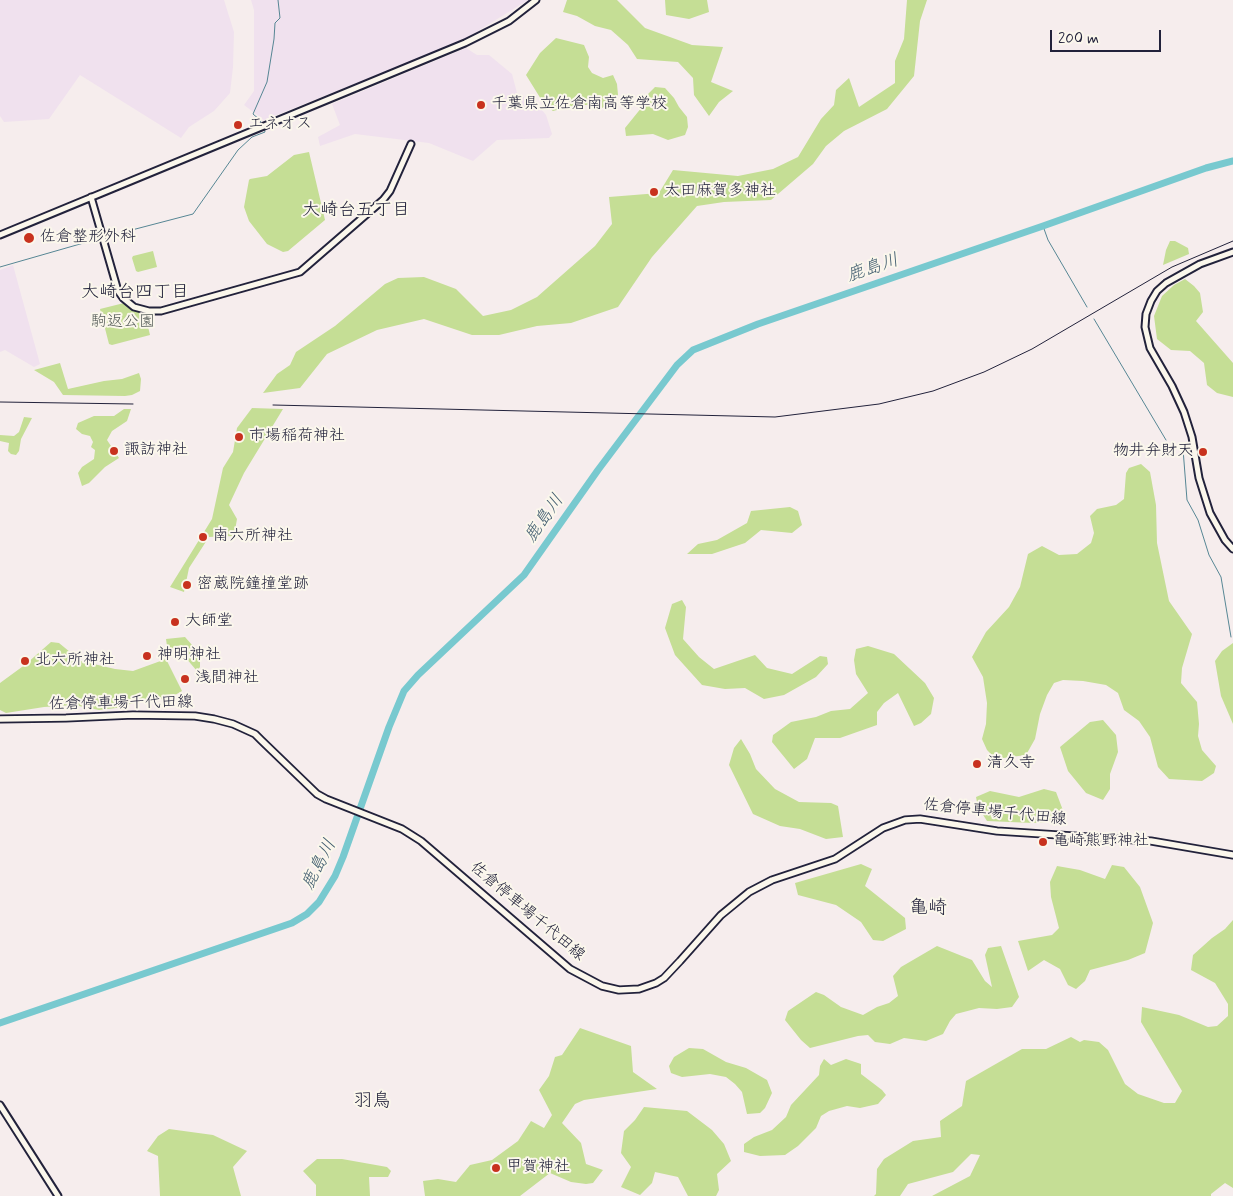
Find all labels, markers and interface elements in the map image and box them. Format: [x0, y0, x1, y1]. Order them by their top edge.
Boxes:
scale bar [1053, 20, 1164, 52]
text: 200 m [1058, 29, 1099, 49]
place label: 千葉県立佐倉南高等学校 [491, 95, 667, 115]
marker: 千葉県立佐倉南高等学校 [475, 99, 487, 111]
place label: エネオス [248, 115, 312, 135]
marker: エネオス [232, 119, 244, 131]
place label: 太田麻賀多神社 [664, 182, 776, 202]
marker: 太田麻賀多神社 [648, 186, 660, 198]
district label: 大崎台五丁目 [302, 200, 410, 222]
place label: 佐倉整形外科 [40, 228, 136, 248]
marker: 佐倉整形外科 [22, 231, 36, 245]
water label: 鹿島川 [844, 250, 902, 288]
district label: 大崎台四丁目 [81, 282, 189, 304]
park label: 駒返公園 [91, 313, 155, 333]
place label: 市場稲荷神社 [249, 427, 345, 447]
marker: 市場稲荷神社 [233, 431, 245, 443]
place label: 諏訪神社 [124, 441, 188, 461]
place label: 物井弁財天 [1113, 442, 1193, 462]
marker: 諏訪神社 [108, 445, 120, 457]
marker: 物井弁財天 [1197, 446, 1209, 458]
water label: 鹿島川 [521, 491, 569, 547]
place label: 南六所神社 [213, 527, 293, 547]
marker: 南六所神社 [197, 531, 209, 543]
place label: 密蔵院鐘撞堂跡 [197, 575, 309, 595]
marker: 密蔵院鐘撞堂跡 [181, 579, 193, 591]
place label: 大師堂 [185, 612, 233, 632]
marker: 大師堂 [169, 616, 181, 628]
place label: 神明神社 [157, 646, 221, 666]
marker: 神明神社 [141, 650, 153, 662]
place label: 北六所神社 [35, 651, 115, 671]
marker: 北六所神社 [19, 655, 31, 667]
place label: 浅間神社 [195, 669, 259, 689]
marker: 浅間神社 [179, 673, 191, 685]
street label: 佐倉停車場千代田線 [49, 693, 193, 715]
place label: 清久寺 [987, 754, 1035, 774]
marker: 清久寺 [971, 758, 983, 770]
street label: 佐倉停車場千代田線 [922, 796, 1068, 830]
place label: 亀崎熊野神社 [1053, 832, 1149, 852]
water label: 鹿島川 [298, 836, 342, 894]
marker: 亀崎熊野神社 [1037, 836, 1049, 848]
street label: 佐倉停車場千代田線 [466, 858, 588, 966]
district label: 亀崎 [909, 898, 947, 920]
district label: 羽鳥 [353, 1091, 391, 1113]
place label: 甲賀神社 [506, 1158, 570, 1178]
marker: 甲賀神社 [490, 1162, 502, 1174]

